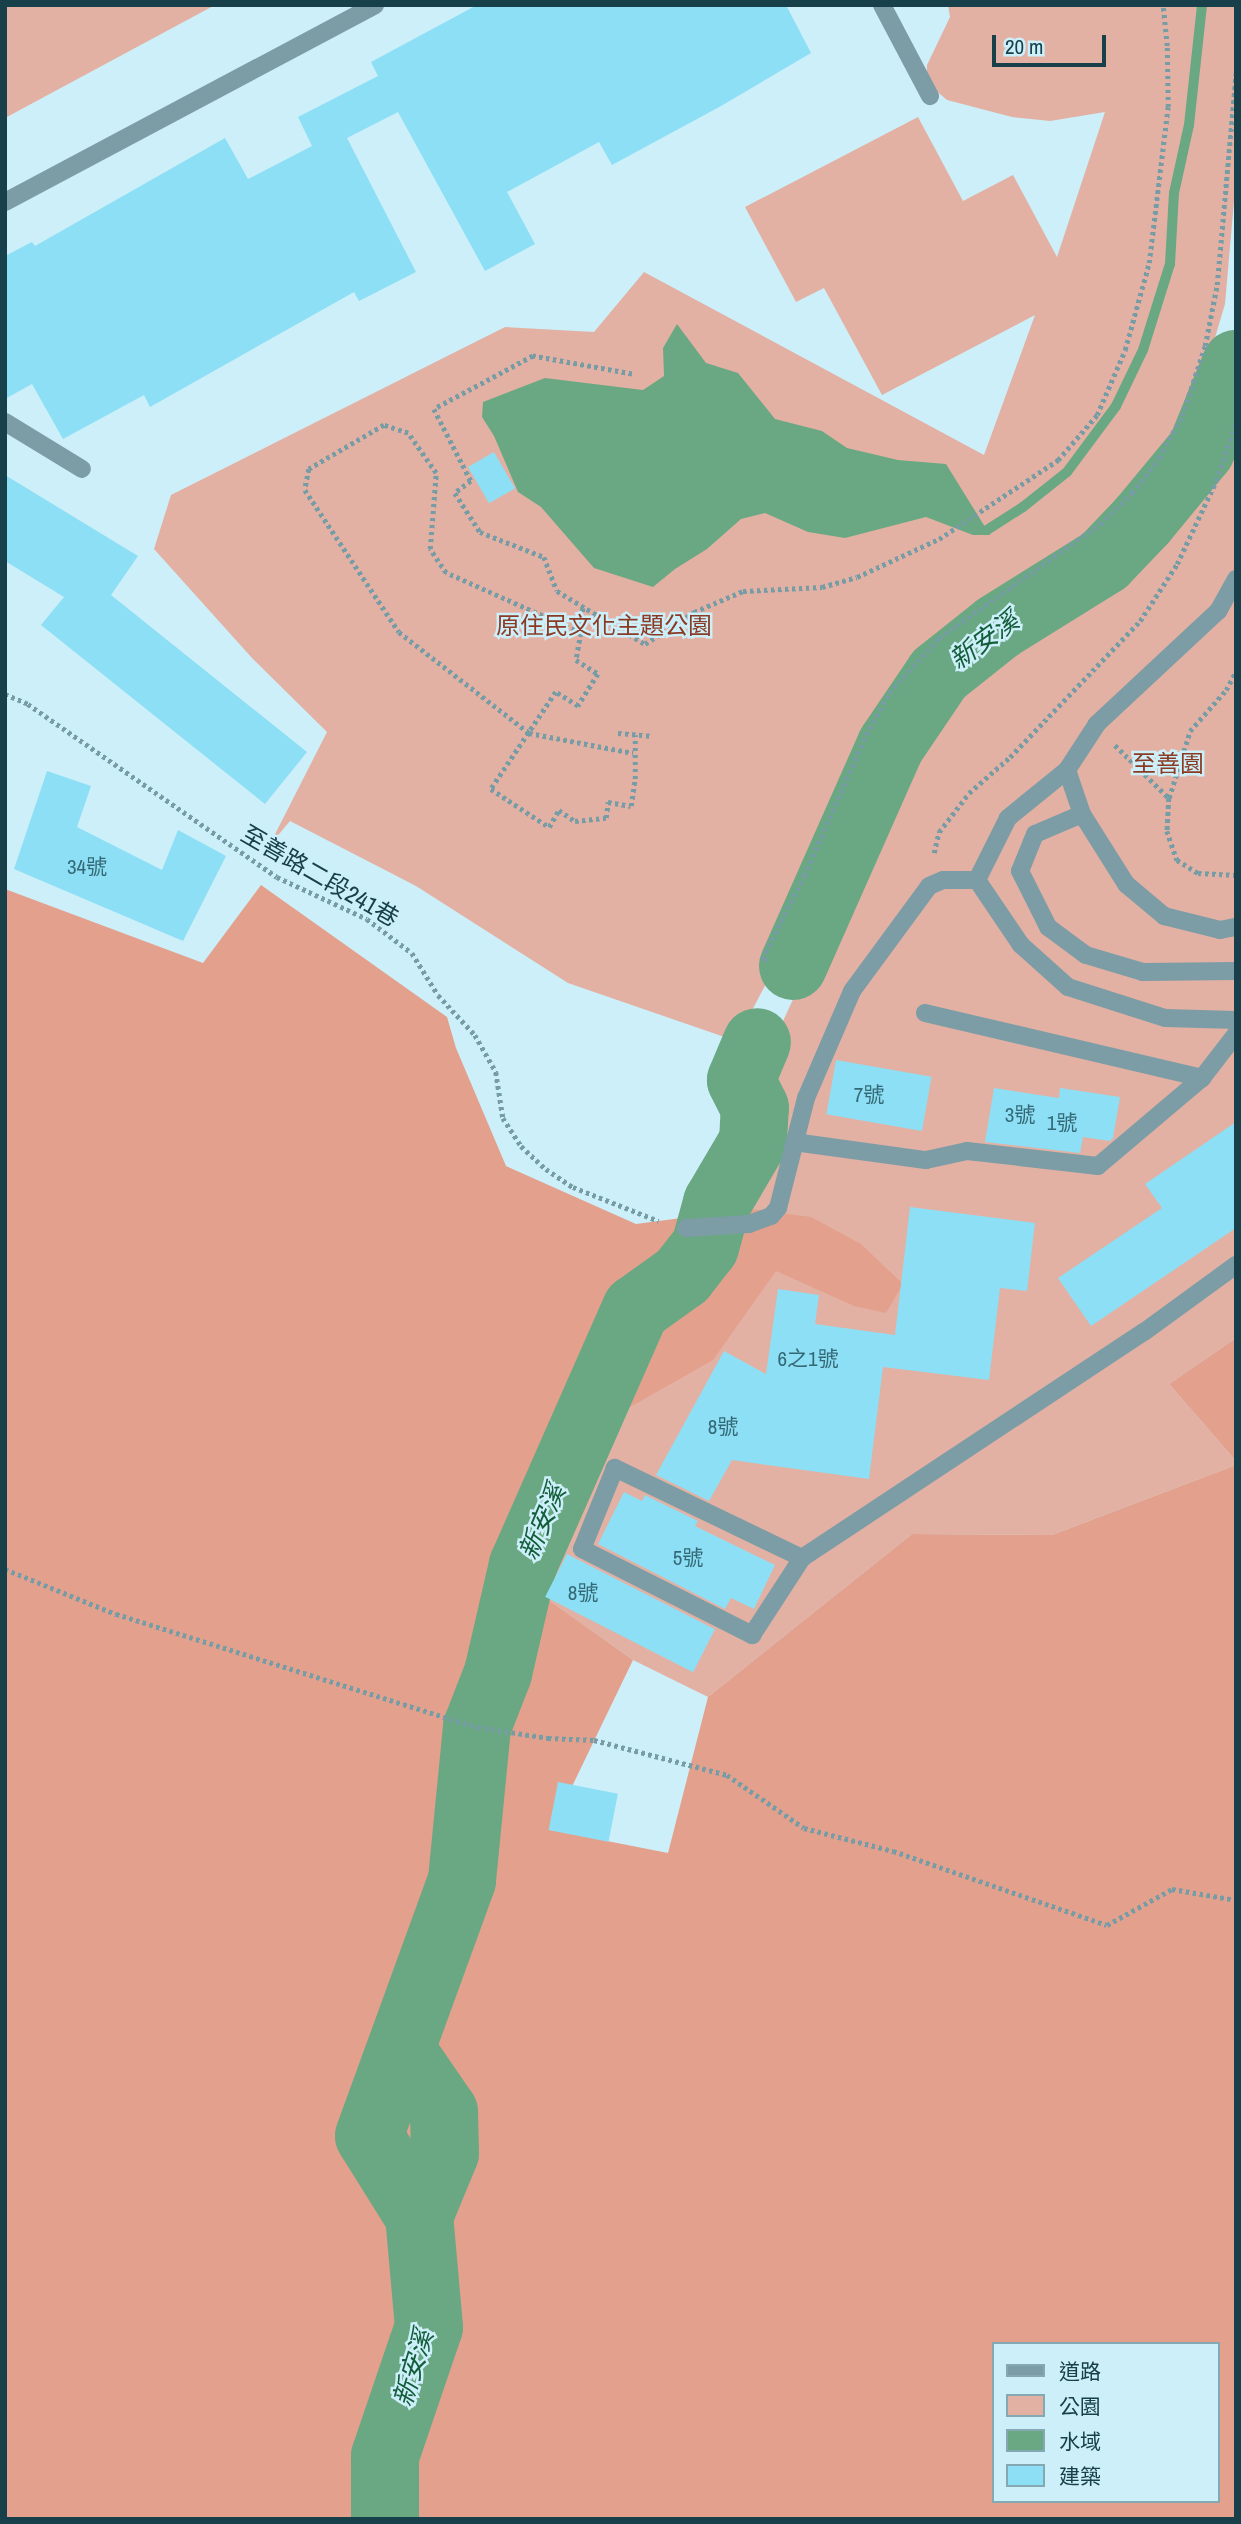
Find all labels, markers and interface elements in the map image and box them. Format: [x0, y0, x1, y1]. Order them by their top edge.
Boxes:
scale bar [996, 21, 1110, 65]
text: 20 m [1005, 32, 1043, 61]
water label: 新安溪 [943, 604, 1025, 676]
park label: 原住民文化主題公園 [496, 612, 712, 640]
park label: 至善園 [1132, 750, 1204, 778]
street label: 至善路二段241巷 [236, 819, 404, 933]
house number: 34號 [67, 854, 107, 880]
house number: 7號 [854, 1082, 884, 1108]
house number: 3號 [1005, 1102, 1035, 1128]
house number: 1號 [1047, 1110, 1077, 1136]
house number: 6之1號 [777, 1346, 839, 1372]
house number: 8號 [708, 1414, 738, 1440]
water label: 新安溪 [512, 1480, 572, 1564]
house number: 5號 [673, 1545, 703, 1571]
house number: 8號 [568, 1580, 598, 1606]
water label: 新安溪 [387, 2326, 439, 2410]
legend [992, 2342, 1220, 2503]
text: 道路 [1059, 2357, 1101, 2386]
text: 公園 [1059, 2392, 1101, 2421]
text: 水域 [1059, 2427, 1101, 2456]
text: 建築 [1059, 2462, 1101, 2491]

